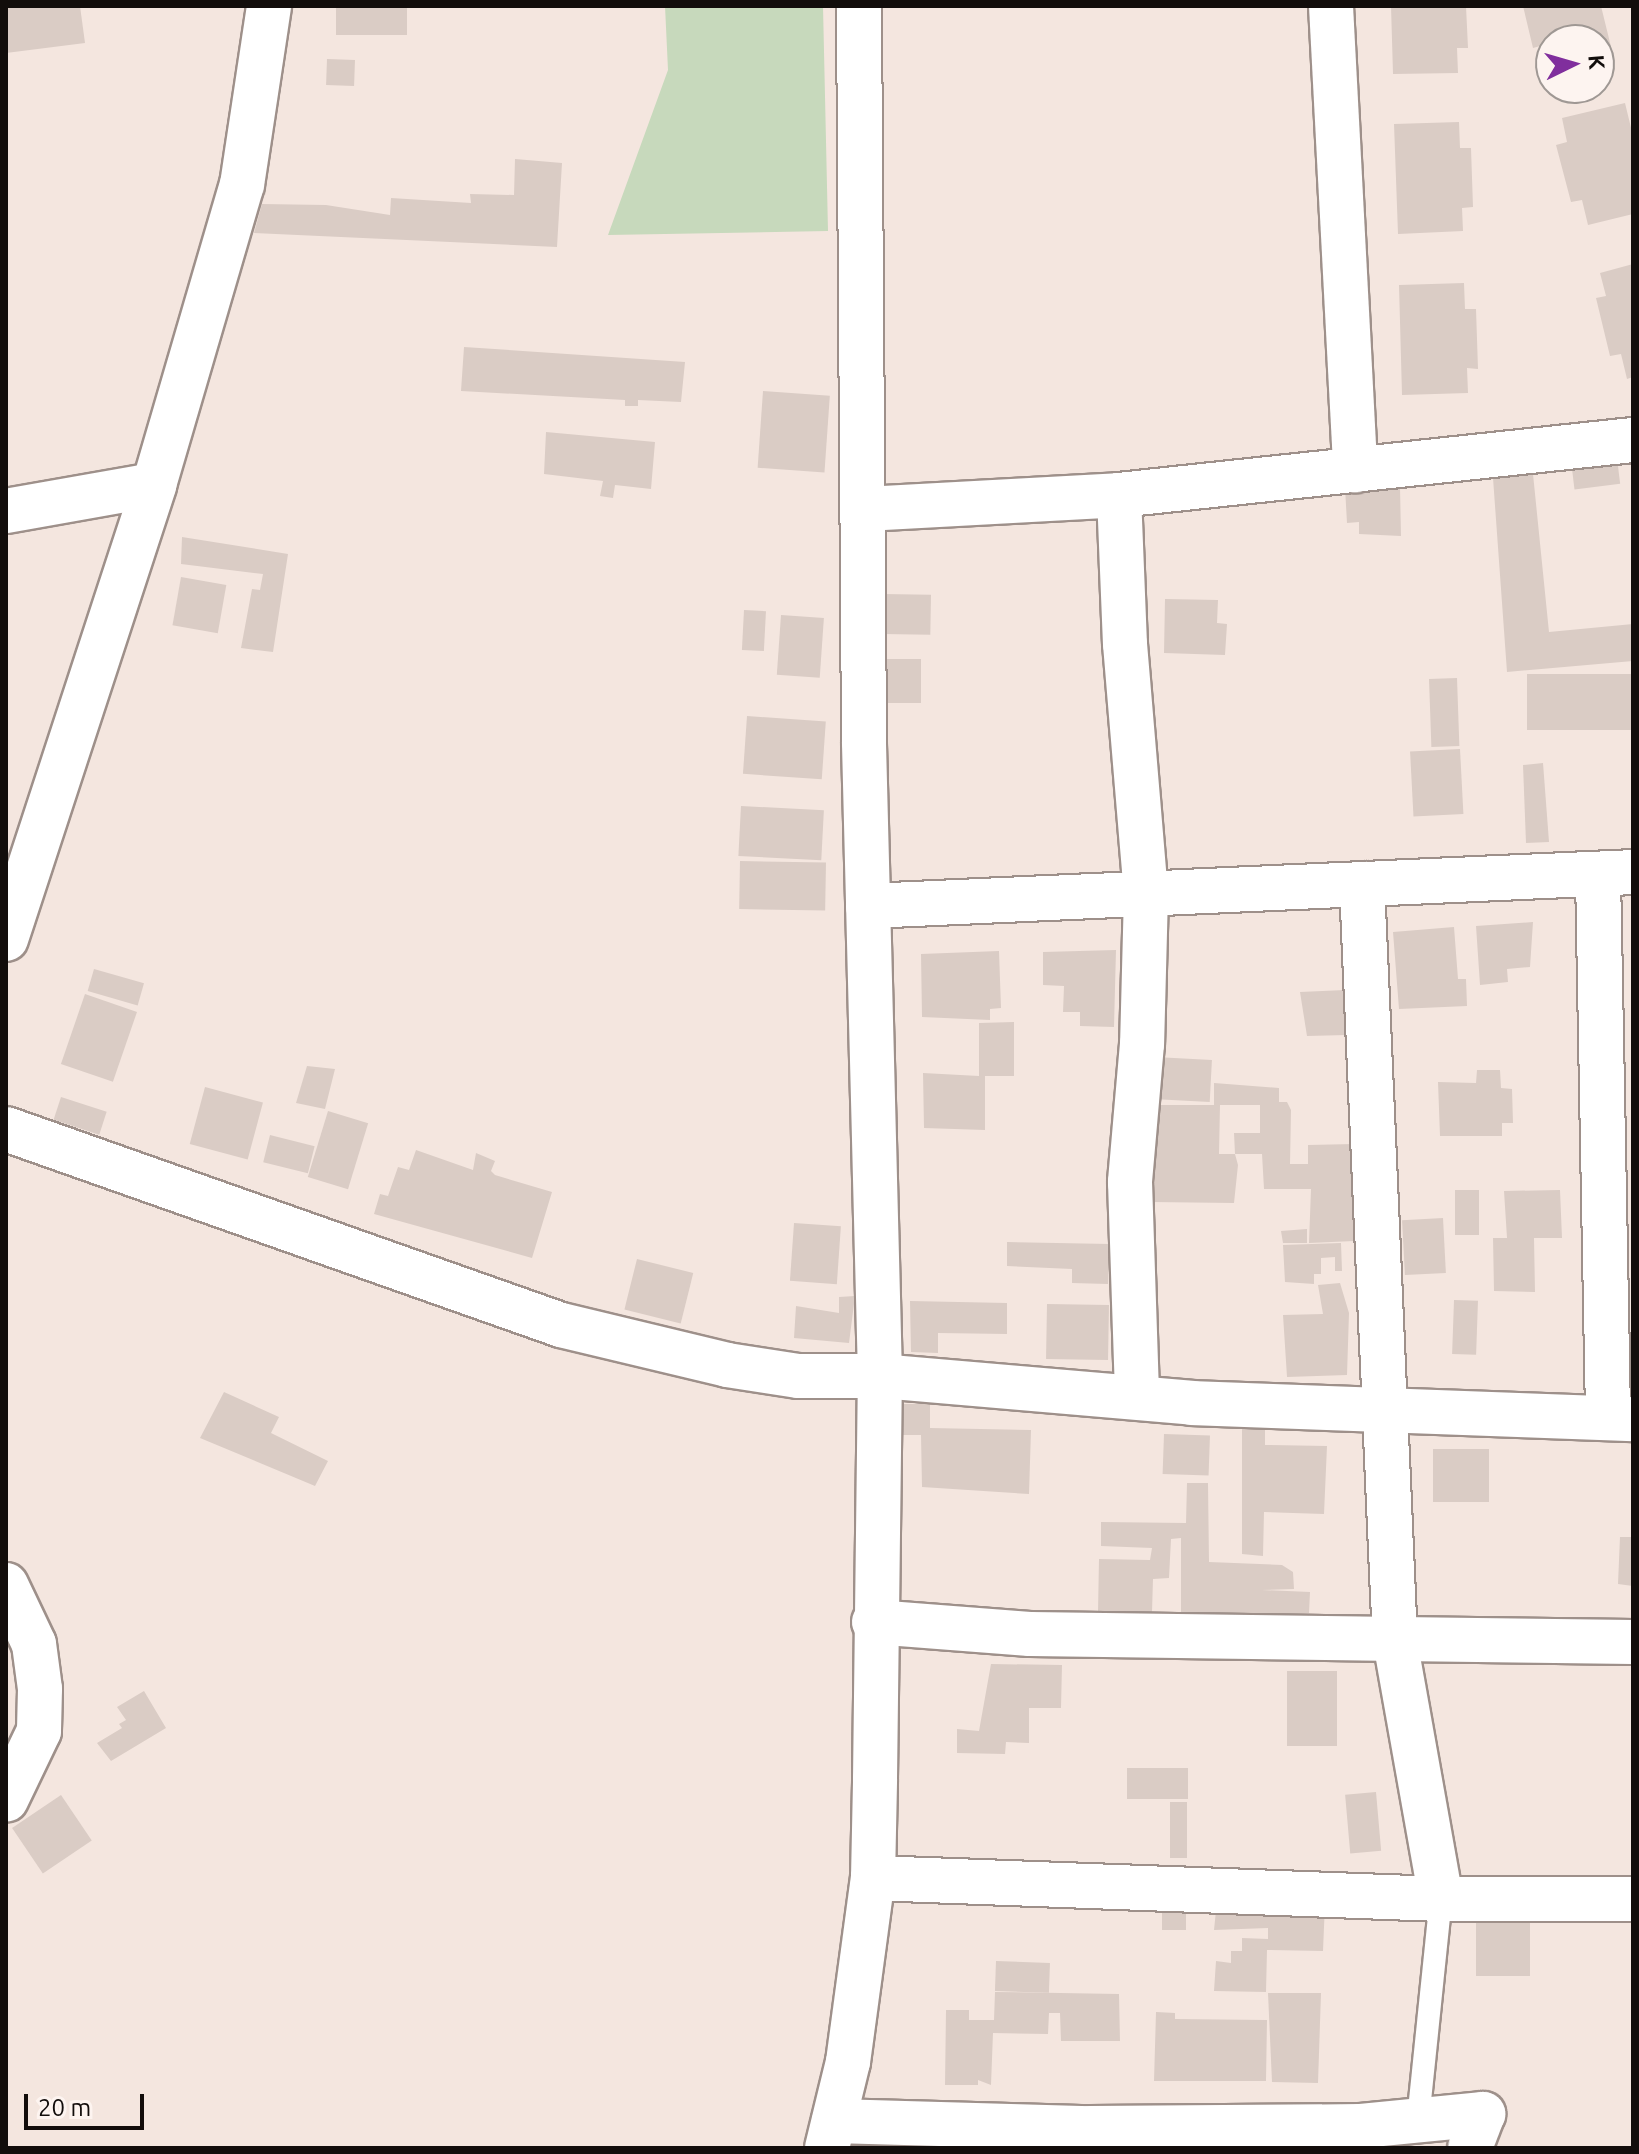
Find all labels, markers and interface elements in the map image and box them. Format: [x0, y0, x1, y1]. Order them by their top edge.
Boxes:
north arrow [1535, 24, 1615, 104]
text: K [1584, 54, 1611, 70]
scale bar [28, 2078, 148, 2128]
text: 20 m [38, 2094, 91, 2121]

